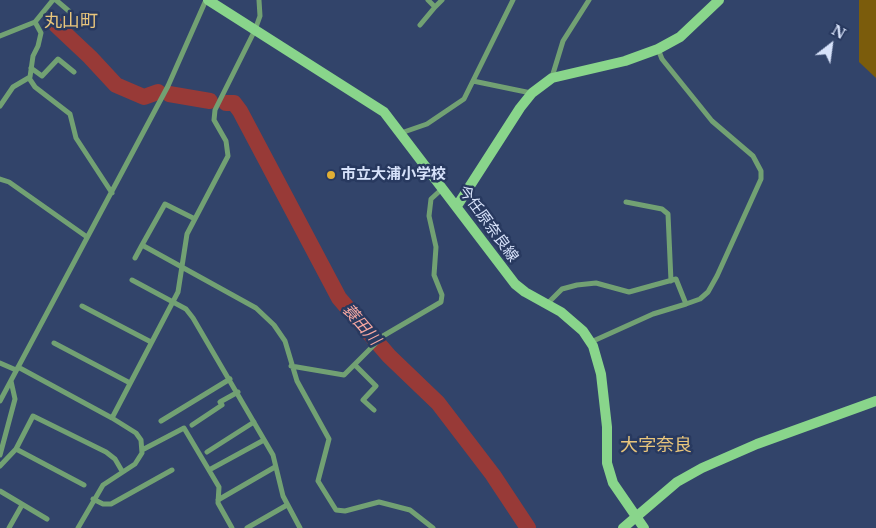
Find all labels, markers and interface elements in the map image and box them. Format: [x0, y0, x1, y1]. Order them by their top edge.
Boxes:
district label: 丸山町 [44, 11, 98, 33]
north arrow [806, 20, 856, 70]
text: N [828, 21, 849, 43]
place label: 市立大浦小学校 [341, 166, 446, 184]
marker: 市立大浦小学校 [325, 169, 337, 181]
street label: 今任原奈良線 [454, 182, 522, 266]
water label: 蓑田川 [338, 301, 384, 349]
district label: 大字奈良 [620, 435, 692, 457]

